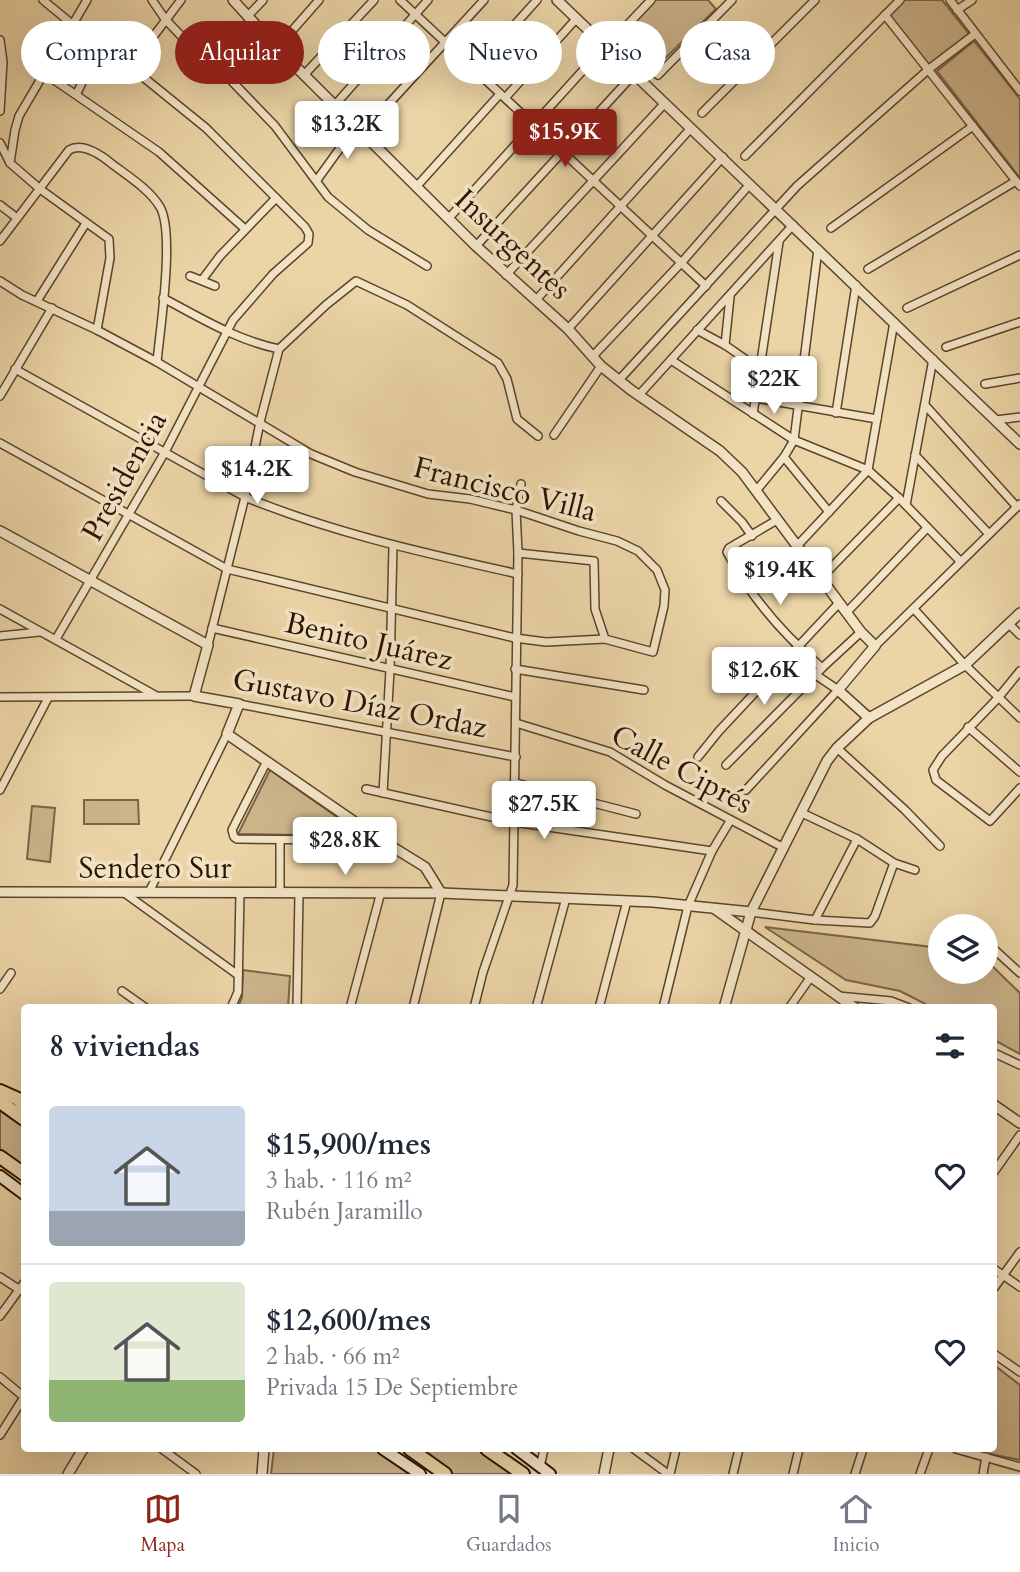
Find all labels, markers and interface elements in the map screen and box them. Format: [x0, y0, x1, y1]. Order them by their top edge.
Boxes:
chip: Comprar [21, 21, 161, 84]
chip: Alquilar [175, 21, 304, 84]
chip: Filtros [318, 21, 430, 84]
chip: Nuevo [444, 21, 562, 84]
chip: Piso [576, 21, 666, 84]
chip: Casa [680, 21, 775, 84]
pin: $13.2K [290, 102, 404, 161]
text: $13.2K [311, 108, 383, 139]
pin: $15.9K [508, 110, 622, 169]
text: $15.9K [529, 116, 601, 147]
street label: Insurgentes [446, 180, 580, 309]
pin: $22K [733, 356, 815, 416]
text: $22K [747, 363, 801, 394]
street label: Presidencia [72, 404, 177, 548]
pin: $14.2K [200, 447, 314, 506]
street label: Francisco Villa [409, 447, 601, 532]
text: $14.2K [221, 453, 293, 484]
pin: $19.4K [723, 548, 837, 607]
text: $19.4K [744, 554, 816, 585]
street label: Benito Juárez [281, 602, 457, 681]
pin: $12.6K [707, 648, 821, 707]
text: $12.6K [728, 654, 800, 685]
street label: Gustavo Díaz Ordaz [229, 659, 491, 748]
street label: Calle Ciprés [604, 715, 760, 824]
pin: $27.5K [487, 782, 601, 841]
text: $27.5K [508, 788, 580, 819]
pin: $28.8K [288, 818, 402, 877]
text: $28.8K [309, 824, 381, 855]
street label: Sendero Sur [79, 848, 232, 889]
map controls [928, 914, 998, 984]
button: layers [928, 914, 998, 984]
text: 8 viviendas [49, 1026, 200, 1067]
icon: filters [931, 1027, 969, 1065]
text: $15,900/mes [266, 1124, 431, 1165]
icon: home [105, 1134, 189, 1218]
icon: heart [931, 1157, 969, 1195]
text: 3 hab. · 116 m² [266, 1165, 412, 1196]
text: Rubén Jaramillo [266, 1196, 423, 1227]
text: $12,600/mes [266, 1300, 431, 1341]
icon: home [105, 1310, 189, 1394]
icon: heart [931, 1333, 969, 1371]
text: 2 hab. · 66 m² [266, 1341, 400, 1372]
text: Privada 15 De Septiembre [266, 1372, 518, 1403]
tab: Mapa [140, 1490, 185, 1558]
tab: Guardados [466, 1490, 552, 1558]
tab: Inicio [833, 1490, 879, 1558]

